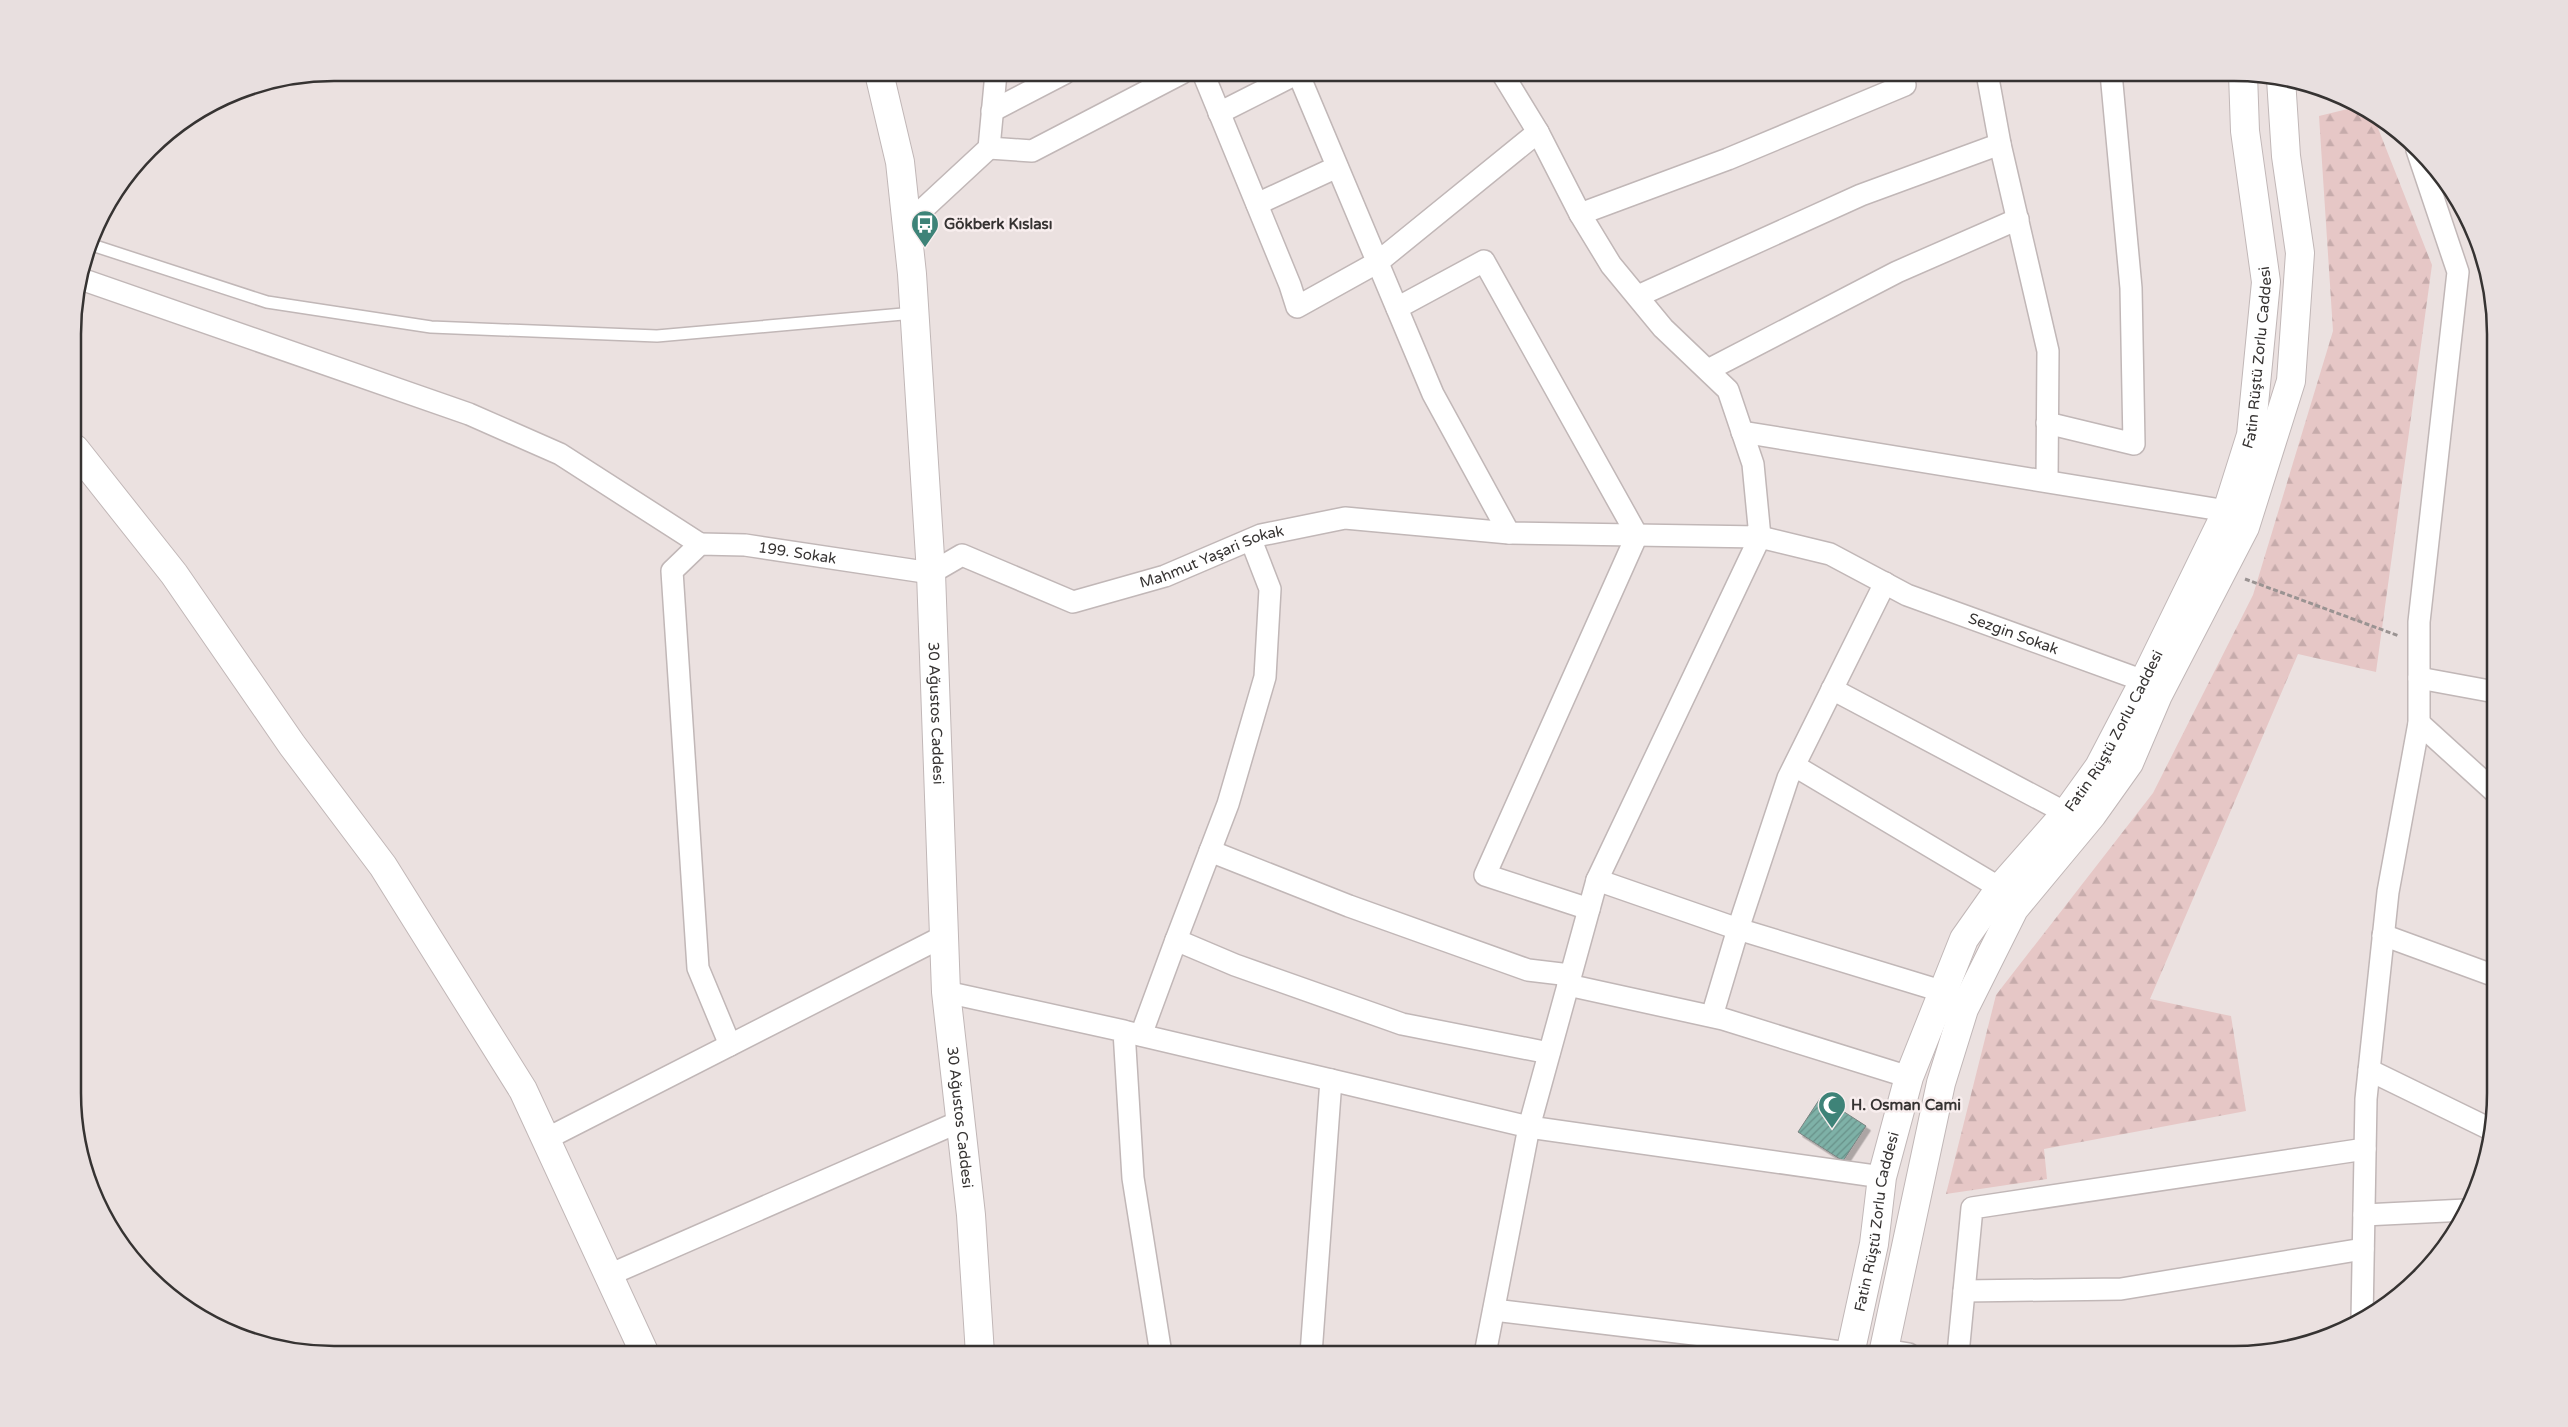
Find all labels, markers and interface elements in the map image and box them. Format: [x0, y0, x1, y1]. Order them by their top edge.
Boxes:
bus stop icon: Gökberk Kıslası [910, 209, 940, 248]
place label: Gökberk Kıslası [944, 215, 1053, 233]
street label: Fatin Rüştü Zorlu Caddesi [2238, 265, 2275, 451]
street label: Mahmut Yaşari Sokak [1138, 522, 1285, 592]
street label: 199. Sokak [757, 538, 838, 568]
street label: Sezgin Sokak [1966, 609, 2061, 658]
street label: 30 Ağustos Caddesi [924, 642, 948, 785]
street label: Fatin Rüştü Zorlu Caddesi [2061, 647, 2167, 815]
street label: 30 Ağustos Caddesi [943, 1045, 977, 1189]
mosque icon: H. Osman Cami [1817, 1090, 1847, 1129]
place label: H. Osman Cami [1851, 1096, 1961, 1114]
street label: Fatin Rüştü Zorlu Caddesi [1850, 1130, 1903, 1313]

